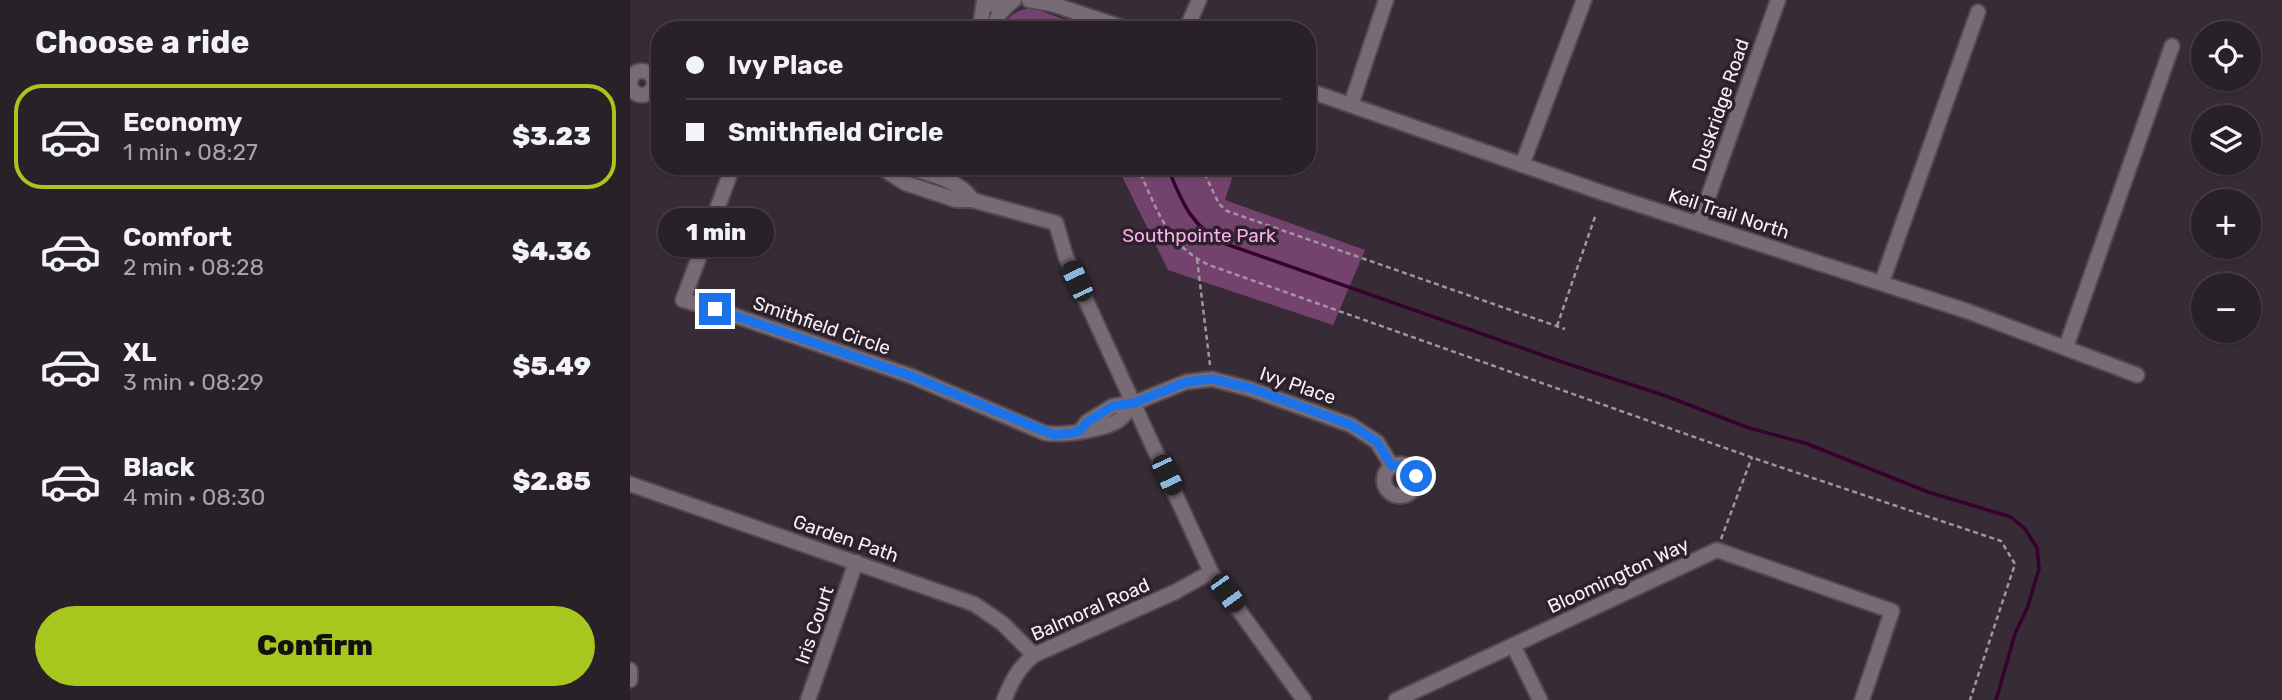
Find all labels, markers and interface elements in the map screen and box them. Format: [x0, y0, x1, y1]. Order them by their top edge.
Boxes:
map controls [2191, 21, 2261, 343]
button: locate [2191, 21, 2261, 91]
text: Choose a ride [35, 23, 249, 61]
street label: Duskridge Road [1687, 36, 1754, 175]
text: Ivy Place [728, 50, 843, 81]
icon: car [39, 105, 102, 168]
button: layers [2191, 105, 2261, 175]
text: Economy [123, 107, 242, 138]
text: Smithfield Circle [728, 117, 943, 148]
text: $3.23 [512, 121, 591, 152]
text: 1 min · 08:27 [123, 138, 258, 166]
street label: Keil Trail North [1665, 183, 1792, 244]
button: + [2191, 189, 2261, 259]
callout: 1 min [657, 208, 773, 256]
text: 1 min [686, 218, 746, 246]
icon: car [39, 220, 102, 283]
text: Comfort [123, 222, 232, 253]
park label: Southpointe Park [1122, 224, 1276, 247]
text: $4.36 [512, 236, 591, 267]
text: 2 min · 08:28 [123, 253, 264, 281]
car [1059, 258, 1096, 304]
button: − [2191, 273, 2261, 343]
street label: Smithfield Circle [750, 291, 894, 360]
route end [699, 293, 731, 325]
icon: car [39, 335, 102, 398]
text: XL [123, 337, 156, 368]
text: $5.49 [513, 351, 591, 382]
street label: Ivy Place [1257, 362, 1339, 409]
text: 3 min · 08:29 [123, 368, 264, 396]
icon: car [39, 450, 102, 513]
text: Black [123, 452, 195, 483]
car [1149, 452, 1186, 498]
route start [1400, 460, 1432, 492]
text: $2.85 [512, 466, 591, 497]
text: 4 min · 08:30 [123, 483, 265, 511]
street label: Garden Path [790, 510, 902, 567]
street label: Bloomington Way [1544, 533, 1693, 618]
car [1207, 570, 1248, 616]
street label: Balmoral Road [1027, 573, 1153, 646]
street label: Iris Court [790, 583, 839, 667]
button: Confirm [35, 606, 595, 686]

